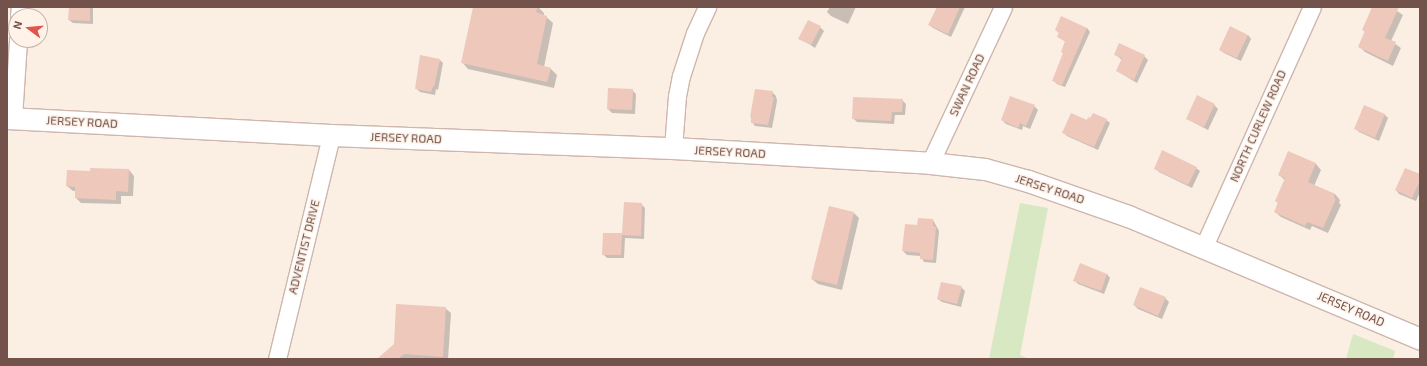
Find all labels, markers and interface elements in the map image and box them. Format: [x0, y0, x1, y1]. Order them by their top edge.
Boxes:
north arrow [8, 8, 48, 48]
text: N [10, 19, 24, 30]
street label: SWAN ROAD [946, 51, 988, 119]
street label: NORTH CURLEW ROAD [1227, 68, 1289, 184]
street label: JERSEY ROAD [46, 113, 118, 131]
street label: JERSEY ROAD [370, 130, 442, 146]
street label: JERSEY ROAD [694, 143, 766, 161]
street label: JERSEY ROAD [1014, 171, 1086, 207]
street label: ADVENTIST DRIVE [285, 198, 323, 296]
street label: JERSEY ROAD [1315, 288, 1387, 330]

